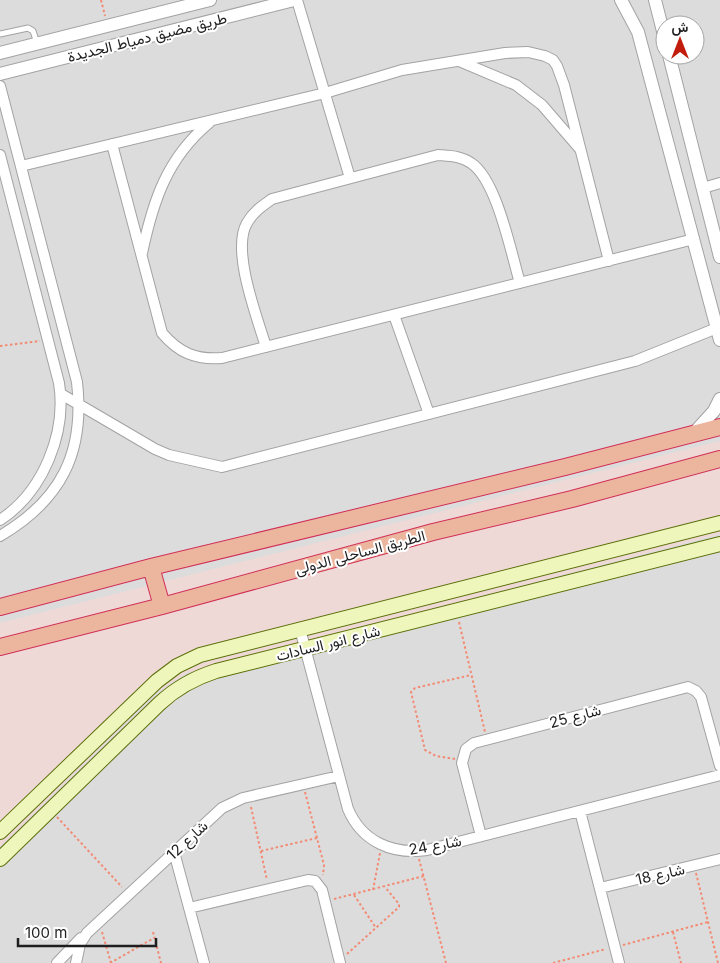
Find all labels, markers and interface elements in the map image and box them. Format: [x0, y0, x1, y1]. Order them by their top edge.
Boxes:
street label: طريق مضيق دمياط الجديدة [65, 8, 229, 67]
north arrow [655, 15, 705, 65]
text: ش [672, 18, 689, 36]
street label: الطريق الساحلى الدولى [293, 526, 427, 579]
street label: شارع انور السادات [274, 621, 383, 667]
street label: شارع 25 [547, 700, 604, 734]
street label: شارع 12 [162, 816, 213, 865]
street label: شارع 24 [407, 831, 463, 861]
street label: شارع 18 [634, 859, 687, 891]
scale bar [18, 916, 155, 948]
text: 100 m [25, 923, 67, 942]

